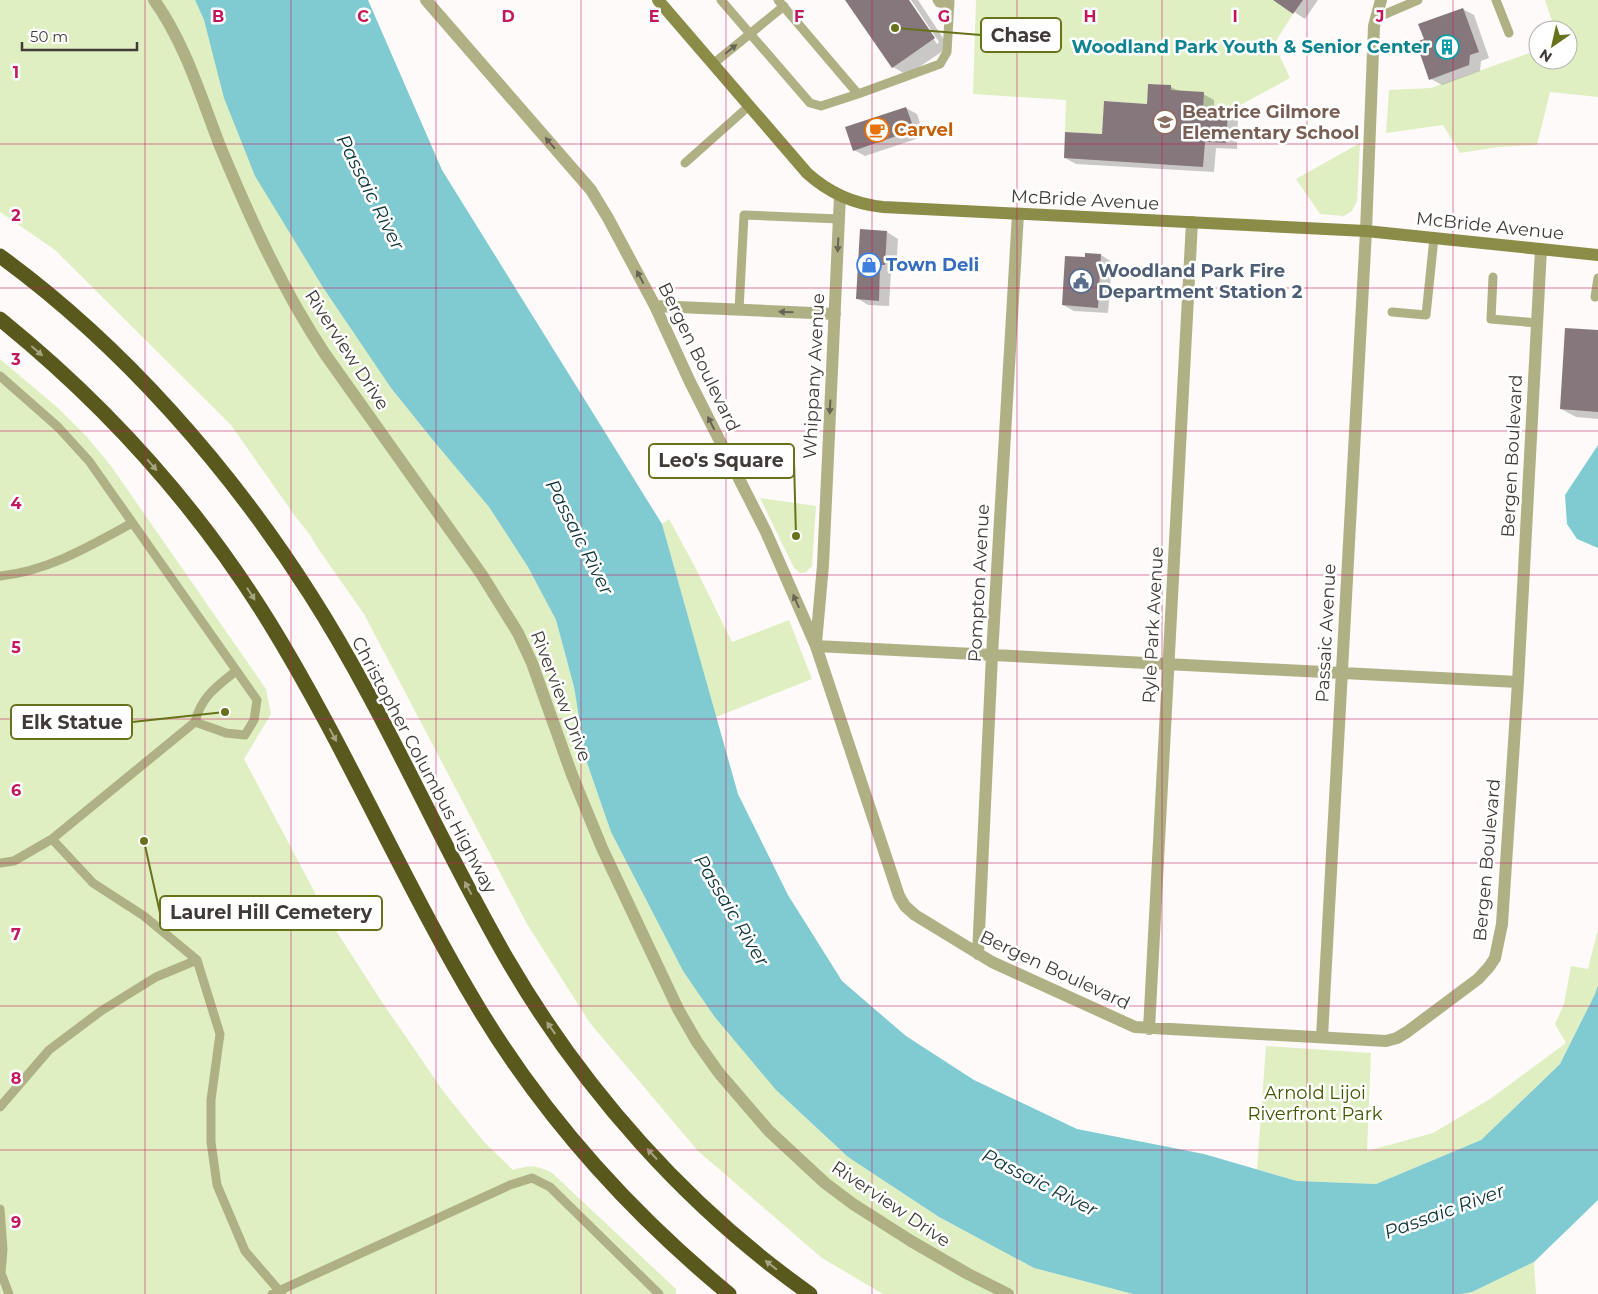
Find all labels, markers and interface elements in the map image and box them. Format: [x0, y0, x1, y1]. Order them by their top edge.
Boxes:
text: B [212, 7, 224, 26]
text: C [357, 7, 369, 26]
text: D [501, 7, 515, 26]
text: E [649, 7, 659, 26]
text: F [794, 7, 804, 26]
text: G [938, 7, 950, 26]
text: H [1084, 7, 1096, 26]
text: I [1232, 7, 1238, 26]
text: J [1375, 7, 1384, 26]
callout: Chase [981, 18, 1061, 52]
scale bar [22, 20, 138, 52]
north arrow [1528, 20, 1578, 70]
text: Chase [991, 24, 1051, 47]
text: 50 m [30, 27, 68, 46]
building icon: Woodland Park Youth & Senior Center [1434, 34, 1460, 60]
place label: Woodland Park Youth & Senior Center [1072, 36, 1430, 58]
one-way arrow [725, 44, 738, 54]
text: N [1536, 45, 1555, 66]
text: 1 [13, 63, 19, 82]
place label: Beatrice Gilmore Elementary School [1182, 101, 1359, 144]
school or university icon: Beatrice Gilmore Elementary School [1152, 109, 1178, 135]
cafe icon: Carvel [864, 117, 890, 143]
place label: Carvel [894, 119, 953, 141]
water label: Passaic River [332, 131, 410, 254]
one-way arrow [544, 137, 556, 149]
street label: McBride Avenue [1010, 185, 1160, 215]
text: 2 [11, 206, 21, 225]
street label: McBride Avenue [1415, 207, 1565, 245]
one-way arrow [833, 237, 841, 253]
shop icon: Town Deli [856, 252, 882, 278]
place label: Town Deli [886, 254, 979, 276]
place label: Woodland Park Fire Department Station 2 [1098, 260, 1303, 303]
public building icon: Woodland Park Fire Department Station 2 [1068, 268, 1094, 294]
one-way arrow [636, 270, 644, 284]
street label: Bergen Boulevard [653, 279, 745, 435]
street label: Riverview Drive [300, 286, 394, 414]
street label: Whippany Avenue [799, 292, 829, 459]
one-way arrow [778, 308, 794, 316]
one-way arrow [31, 345, 44, 356]
text: 3 [10, 350, 21, 369]
street label: Bergen Boulevard [1497, 374, 1527, 538]
one-way arrow [826, 400, 834, 416]
one-way arrow [707, 416, 715, 430]
callout: Leo's Square [649, 444, 794, 478]
text: Leo's Square [658, 449, 784, 472]
one-way arrow [146, 459, 158, 471]
water label: Passaic River [541, 476, 619, 599]
text: 4 [10, 494, 22, 513]
street label: Pompton Avenue [964, 503, 994, 663]
street label: Ryle Park Avenue [1138, 546, 1168, 704]
street label: Passaic Avenue [1311, 563, 1341, 703]
one-way arrow [246, 588, 255, 601]
one-way arrow [792, 594, 800, 608]
street label: Riverview Drive [526, 627, 596, 765]
street label: Christopher Columbus Highway [347, 633, 501, 897]
text: 5 [11, 638, 21, 657]
callout: Elk Statue [11, 705, 132, 739]
text: Elk Statue [21, 711, 123, 734]
one-way arrow [329, 727, 337, 742]
street label: Bergen Boulevard [1469, 778, 1505, 942]
text: 6 [11, 781, 21, 800]
water label: Passaic River [689, 850, 774, 971]
one-way arrow [464, 881, 472, 895]
callout: Laurel Hill Cemetery [160, 896, 382, 930]
text: Laurel Hill Cemetery [170, 901, 373, 924]
text: 7 [11, 925, 21, 944]
street label: Bergen Boulevard [976, 926, 1134, 1014]
one-way arrow [546, 1021, 556, 1035]
text: 8 [11, 1069, 21, 1088]
park label: Arnold Lijoi Riverfront Park [1247, 1082, 1383, 1125]
water label: Passaic River [978, 1143, 1102, 1222]
one-way arrow [646, 1149, 658, 1161]
street label: Riverview Drive [827, 1156, 955, 1252]
water label: Passaic River [1381, 1179, 1508, 1244]
text: 9 [11, 1213, 21, 1232]
one-way arrow [765, 1259, 778, 1270]

